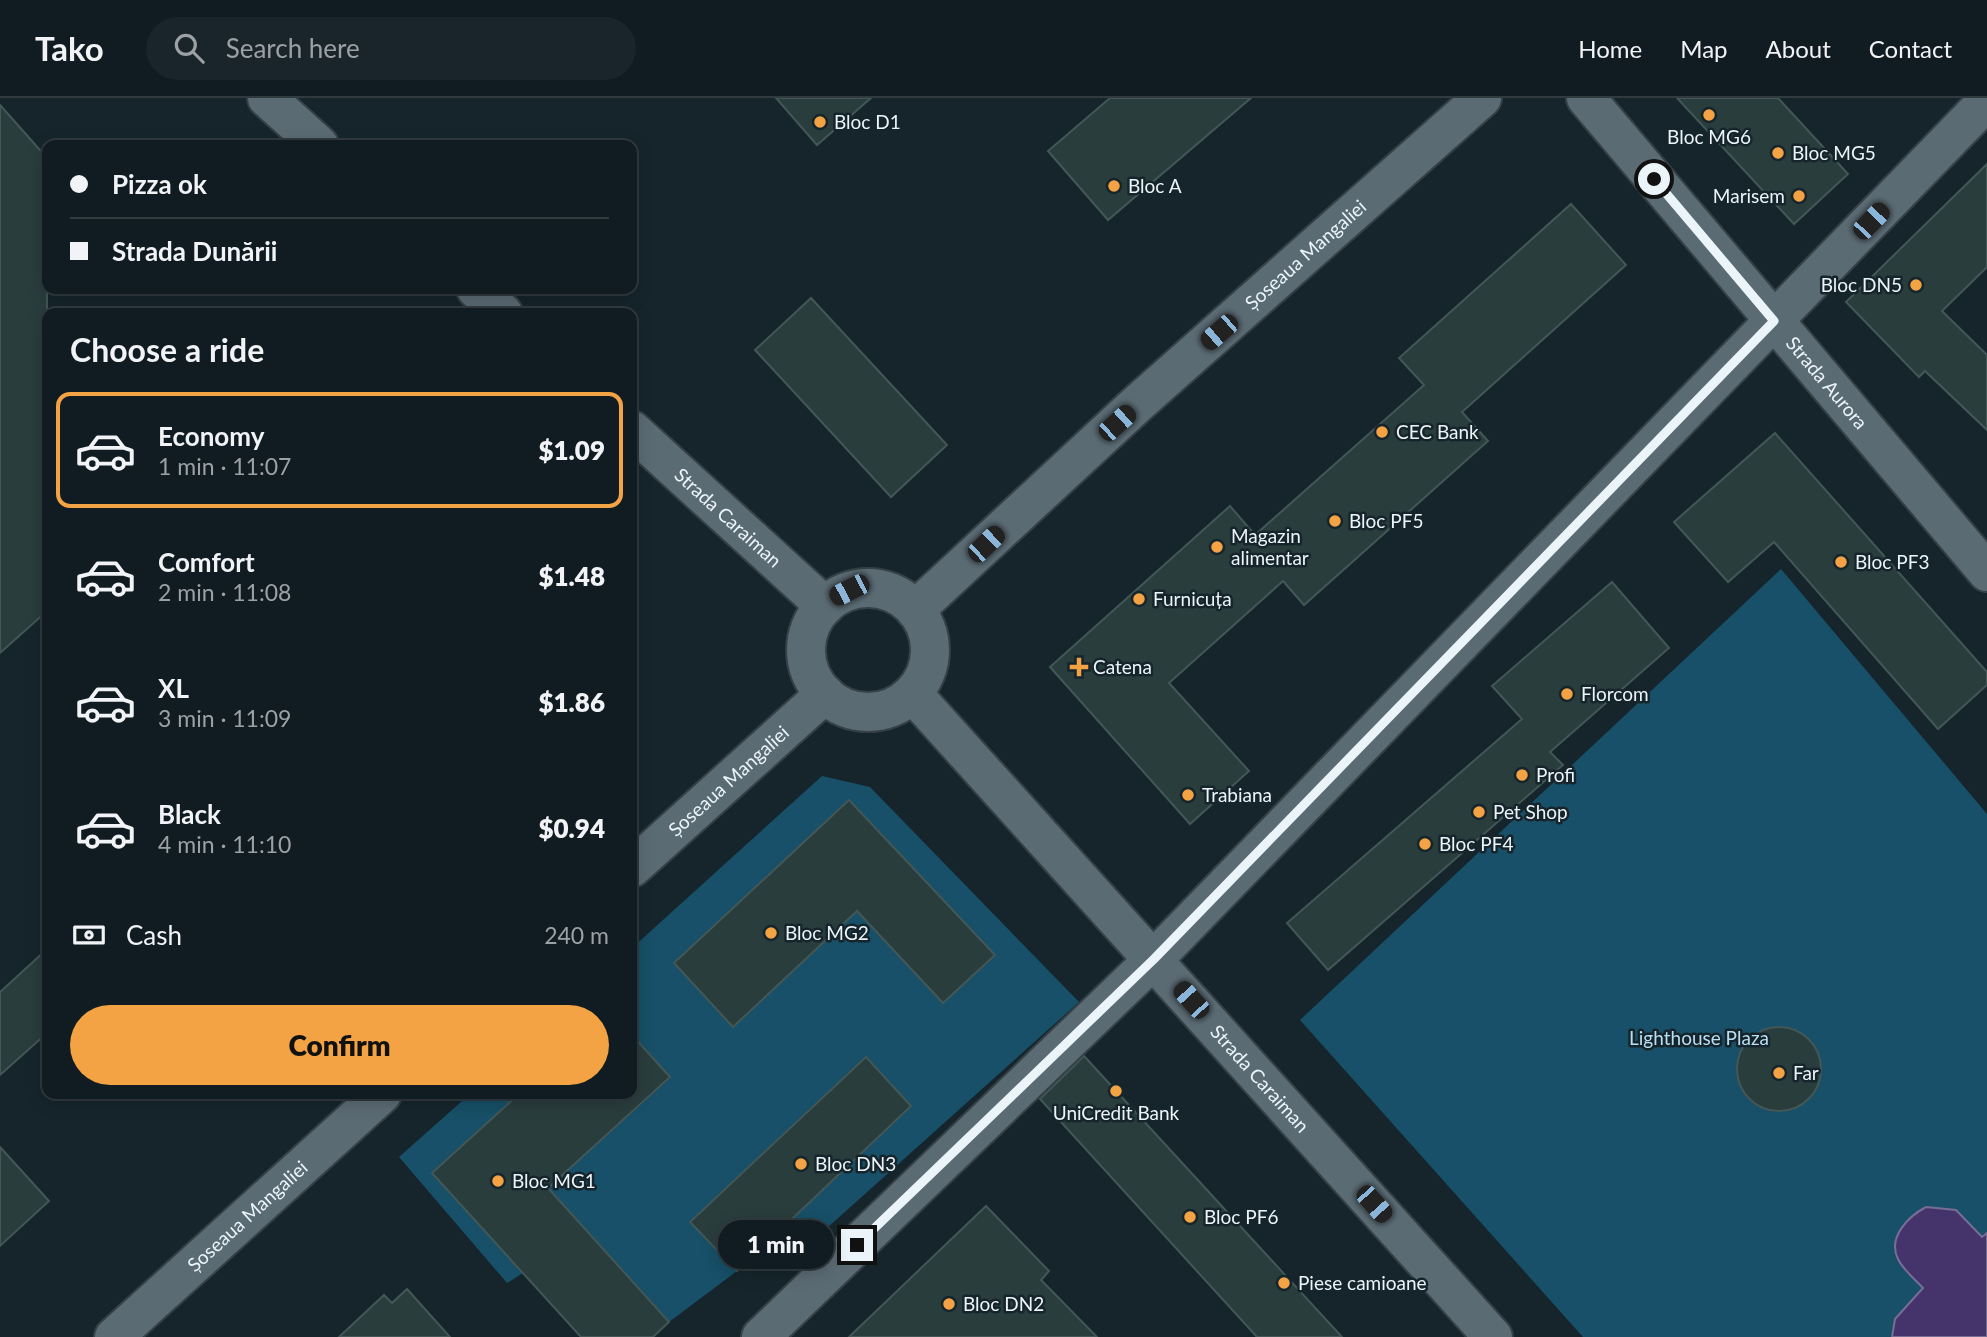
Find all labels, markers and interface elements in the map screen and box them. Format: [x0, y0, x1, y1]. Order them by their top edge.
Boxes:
search box [146, 17, 636, 80]
text: Tako [35, 28, 104, 68]
icon: search [170, 29, 208, 67]
text: Search here [226, 32, 360, 64]
text: Home [1578, 34, 1642, 63]
text: Map [1680, 34, 1728, 63]
text: About [1766, 34, 1831, 63]
text: Contact [1869, 34, 1952, 63]
marker: Bloc MG6 [1701, 107, 1717, 123]
place label: Bloc D1 [834, 110, 901, 133]
marker: Bloc D1 [812, 114, 828, 130]
place label: Bloc MG6 [1667, 125, 1751, 148]
place label: Bloc MG5 [1792, 141, 1876, 164]
marker: Bloc MG5 [1770, 145, 1786, 161]
route start [1638, 163, 1670, 195]
text: Pizza ok [112, 168, 207, 200]
place label: Bloc A [1128, 174, 1182, 197]
marker: Bloc A [1106, 178, 1122, 194]
place label: Marisem [1713, 184, 1785, 207]
marker: Marisem [1791, 188, 1807, 204]
street label: Șoseaua Mangaliei [1240, 195, 1370, 314]
car [1849, 199, 1894, 243]
text: Strada Dunării [112, 235, 277, 267]
place label: Bloc DN5 [1821, 273, 1902, 296]
marker: Bloc DN5 [1908, 277, 1924, 293]
car [1197, 310, 1242, 354]
text: Choose a ride [70, 330, 264, 369]
street label: Strada Aurora [1782, 331, 1873, 433]
car [1095, 401, 1140, 445]
icon: car [74, 419, 137, 482]
text: Economy [158, 420, 264, 452]
place label: CEC Bank [1396, 420, 1479, 443]
marker: CEC Bank [1374, 424, 1390, 440]
text: $1.09 [538, 434, 605, 466]
text: 1 min · 11:07 [158, 452, 291, 480]
street label: Strada Caraiman [670, 463, 787, 572]
place label: Bloc PF5 [1349, 509, 1423, 532]
marker: Bloc PF5 [1327, 513, 1343, 529]
car [964, 522, 1009, 566]
place label: Magazin alimentar [1231, 524, 1309, 569]
marker: Magazin alimentar [1209, 539, 1225, 555]
icon: car [74, 545, 137, 608]
text: Comfort [158, 546, 255, 578]
place label: Bloc PF3 [1855, 550, 1929, 573]
marker: Bloc PF3 [1833, 554, 1849, 570]
text: $1.48 [538, 560, 605, 592]
car [826, 571, 873, 609]
text: 2 min · 11:08 [158, 578, 291, 606]
place label: Furnicuța [1153, 587, 1232, 610]
marker: Furnicuța [1131, 591, 1147, 607]
place label: Catena [1093, 655, 1152, 678]
marker: Catena [1071, 659, 1087, 675]
icon: car [74, 671, 137, 734]
text: XL [158, 672, 189, 704]
place label: Florcom [1581, 682, 1649, 705]
text: $1.86 [538, 686, 605, 718]
marker: Florcom [1559, 686, 1575, 702]
text: 3 min · 11:09 [158, 704, 291, 732]
street label: Șoseaua Mangaliei [663, 720, 793, 841]
place label: Profi [1536, 763, 1575, 786]
marker: Profi [1514, 767, 1530, 783]
place label: Trabiana [1202, 783, 1272, 806]
marker: Trabiana [1180, 787, 1196, 803]
icon: car [74, 797, 137, 860]
text: Black [158, 798, 221, 830]
place label: Pet Shop [1493, 800, 1568, 823]
marker: Pet Shop [1471, 804, 1487, 820]
text: $0.94 [538, 812, 605, 844]
text: 4 min · 11:10 [158, 830, 291, 858]
place label: Bloc PF4 [1439, 832, 1513, 855]
marker: Bloc PF4 [1417, 836, 1433, 852]
icon: cash [70, 916, 108, 954]
text: Cash [126, 919, 182, 951]
text: 240 m [544, 921, 609, 949]
place label: Bloc MG2 [785, 921, 869, 944]
marker: Bloc MG2 [763, 925, 779, 941]
car [1170, 977, 1213, 1023]
button: Confirm [70, 1005, 609, 1085]
street label: Strada Caraiman [1206, 1020, 1315, 1137]
park label: Lighthouse Plaza [1629, 1026, 1769, 1049]
place label: Far [1793, 1061, 1819, 1084]
marker: Far [1771, 1065, 1787, 1081]
marker: UniCredit Bank [1108, 1083, 1124, 1099]
place label: UniCredit Bank [1053, 1101, 1180, 1124]
place label: Bloc DN3 [815, 1152, 896, 1175]
street label: Șoseaua Mangaliei [182, 1155, 312, 1276]
marker: Bloc DN3 [793, 1156, 809, 1172]
place label: Bloc MG1 [512, 1169, 596, 1192]
marker: Bloc MG1 [490, 1173, 506, 1189]
car [1353, 1181, 1396, 1227]
place label: Bloc PF6 [1204, 1205, 1278, 1228]
marker: Bloc PF6 [1182, 1209, 1198, 1225]
callout: 1 min [717, 1220, 832, 1270]
route end [841, 1229, 873, 1261]
text: 1 min [747, 1230, 805, 1258]
place label: Piese camioane [1298, 1271, 1427, 1294]
marker: Piese camioane [1276, 1275, 1292, 1291]
place label: Bloc DN2 [963, 1292, 1044, 1315]
marker: Bloc DN2 [941, 1296, 957, 1312]

